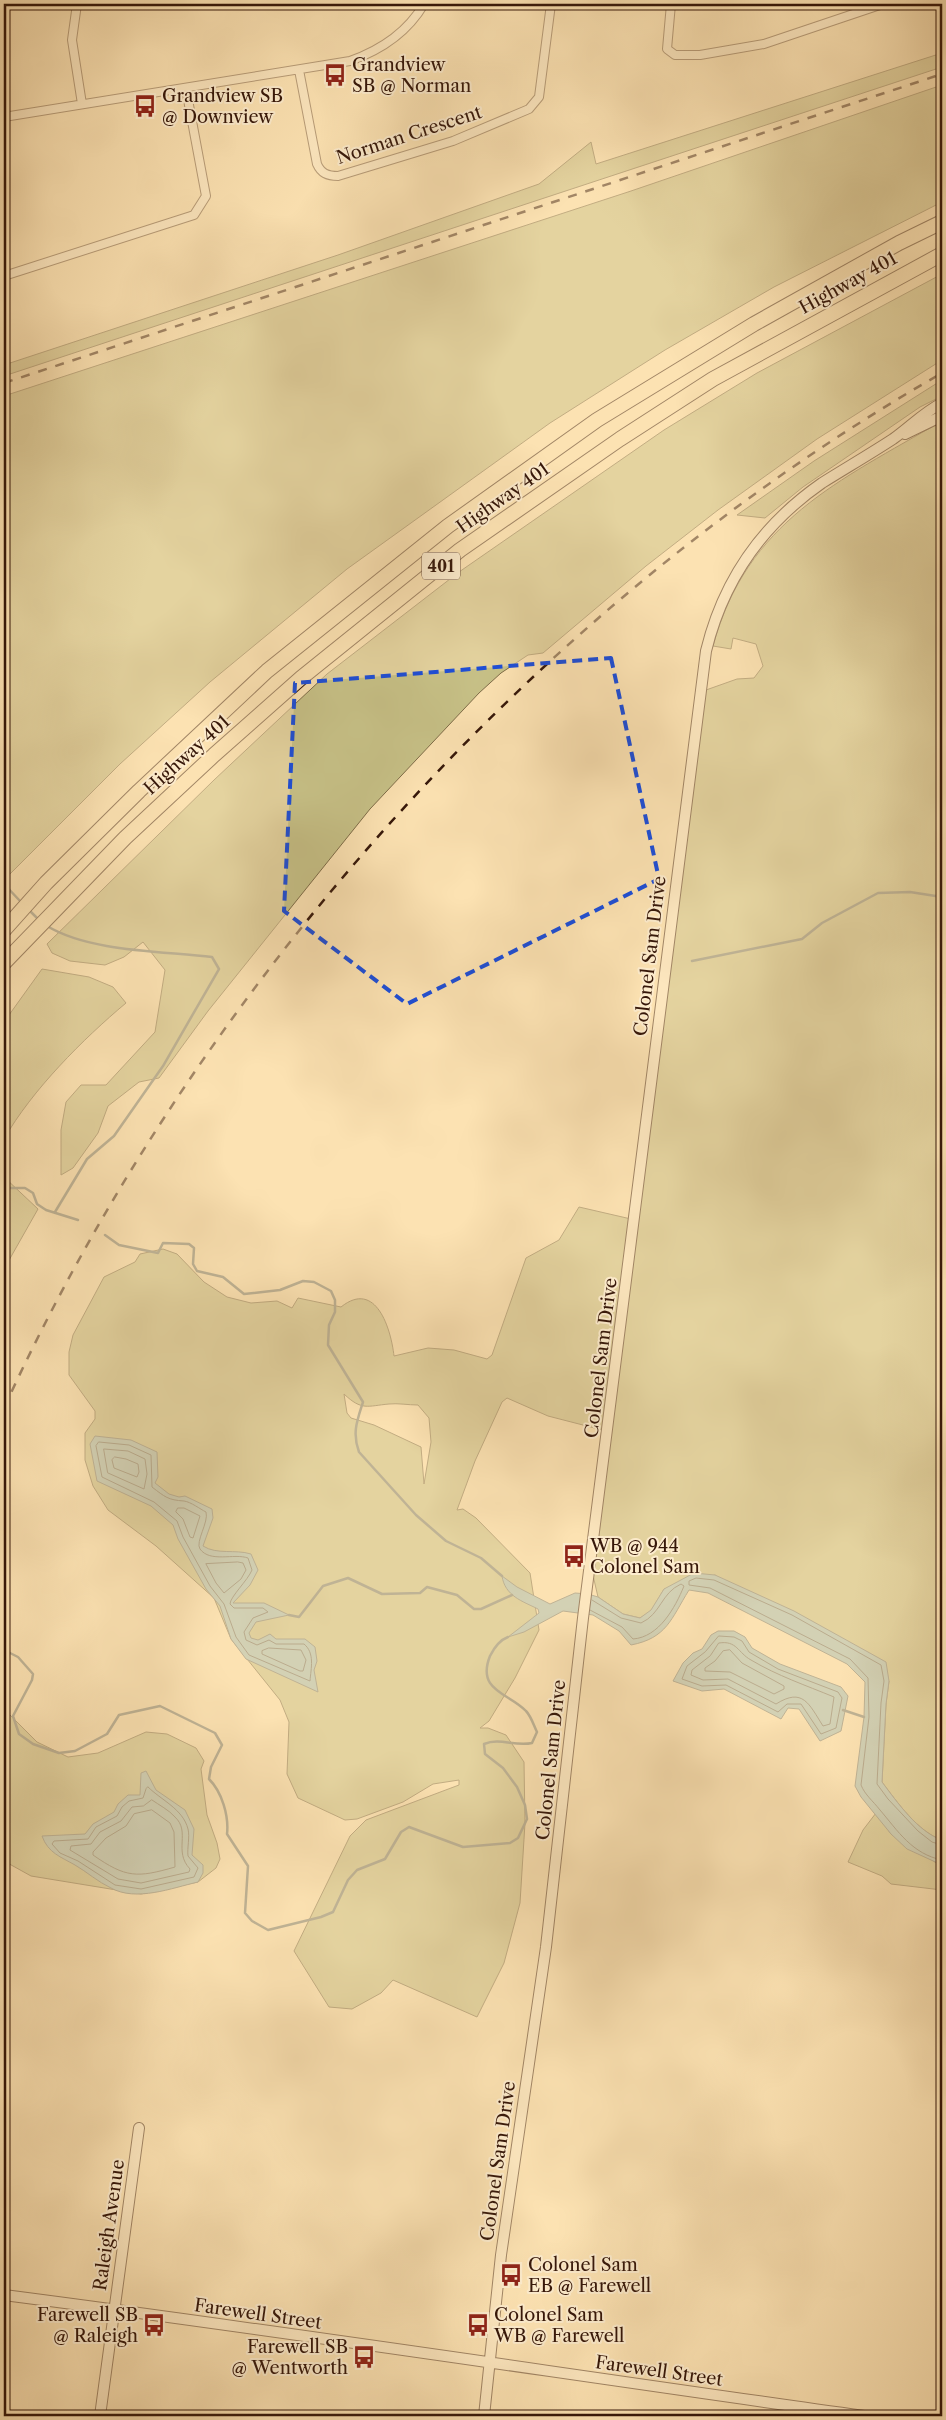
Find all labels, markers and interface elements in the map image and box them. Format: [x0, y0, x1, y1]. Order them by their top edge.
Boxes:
place label: Grandview SB @ Norman [352, 54, 471, 97]
bus stop icon: Grandview SB @ Norman [322, 62, 348, 88]
place label: Grandview SB @ Downview [162, 85, 283, 128]
bus stop icon: Grandview SB @ Downview [132, 93, 158, 119]
street label: Norman Crescent [333, 101, 485, 169]
street label: Highway 401 [795, 247, 901, 319]
street label: Highway 401 [452, 458, 554, 538]
road number: 401 [422, 552, 460, 580]
street label: Highway 401 [139, 710, 235, 799]
street label: Colonel Sam Drive [629, 875, 671, 1037]
street label: Colonel Sam Drive [580, 1277, 622, 1439]
place label: WB @ 944 Colonel Sam [589, 1535, 700, 1578]
bus stop icon: WB @ 944 Colonel Sam [561, 1543, 587, 1569]
street label: Colonel Sam Drive [532, 1679, 570, 1841]
street label: Colonel Sam Drive [476, 2080, 520, 2242]
street label: Raleigh Avenue [89, 2158, 129, 2292]
place label: Colonel Sam EB @ Farewell [528, 2254, 651, 2297]
bus stop icon: Colonel Sam EB @ Farewell [498, 2262, 524, 2288]
street label: Farewell Street [193, 2294, 324, 2334]
place label: Farewell SB @ Raleigh [37, 2304, 138, 2347]
place label: Colonel Sam WB @ Farewell [493, 2304, 624, 2347]
bus stop icon: Farewell SB @ Raleigh [141, 2312, 167, 2338]
bus stop icon: Colonel Sam WB @ Farewell [465, 2312, 491, 2338]
place label: Farewell SB @ Wentworth [232, 2336, 348, 2379]
bus stop icon: Farewell SB @ Wentworth [351, 2344, 377, 2370]
street label: Farewell Street [594, 2351, 725, 2391]

